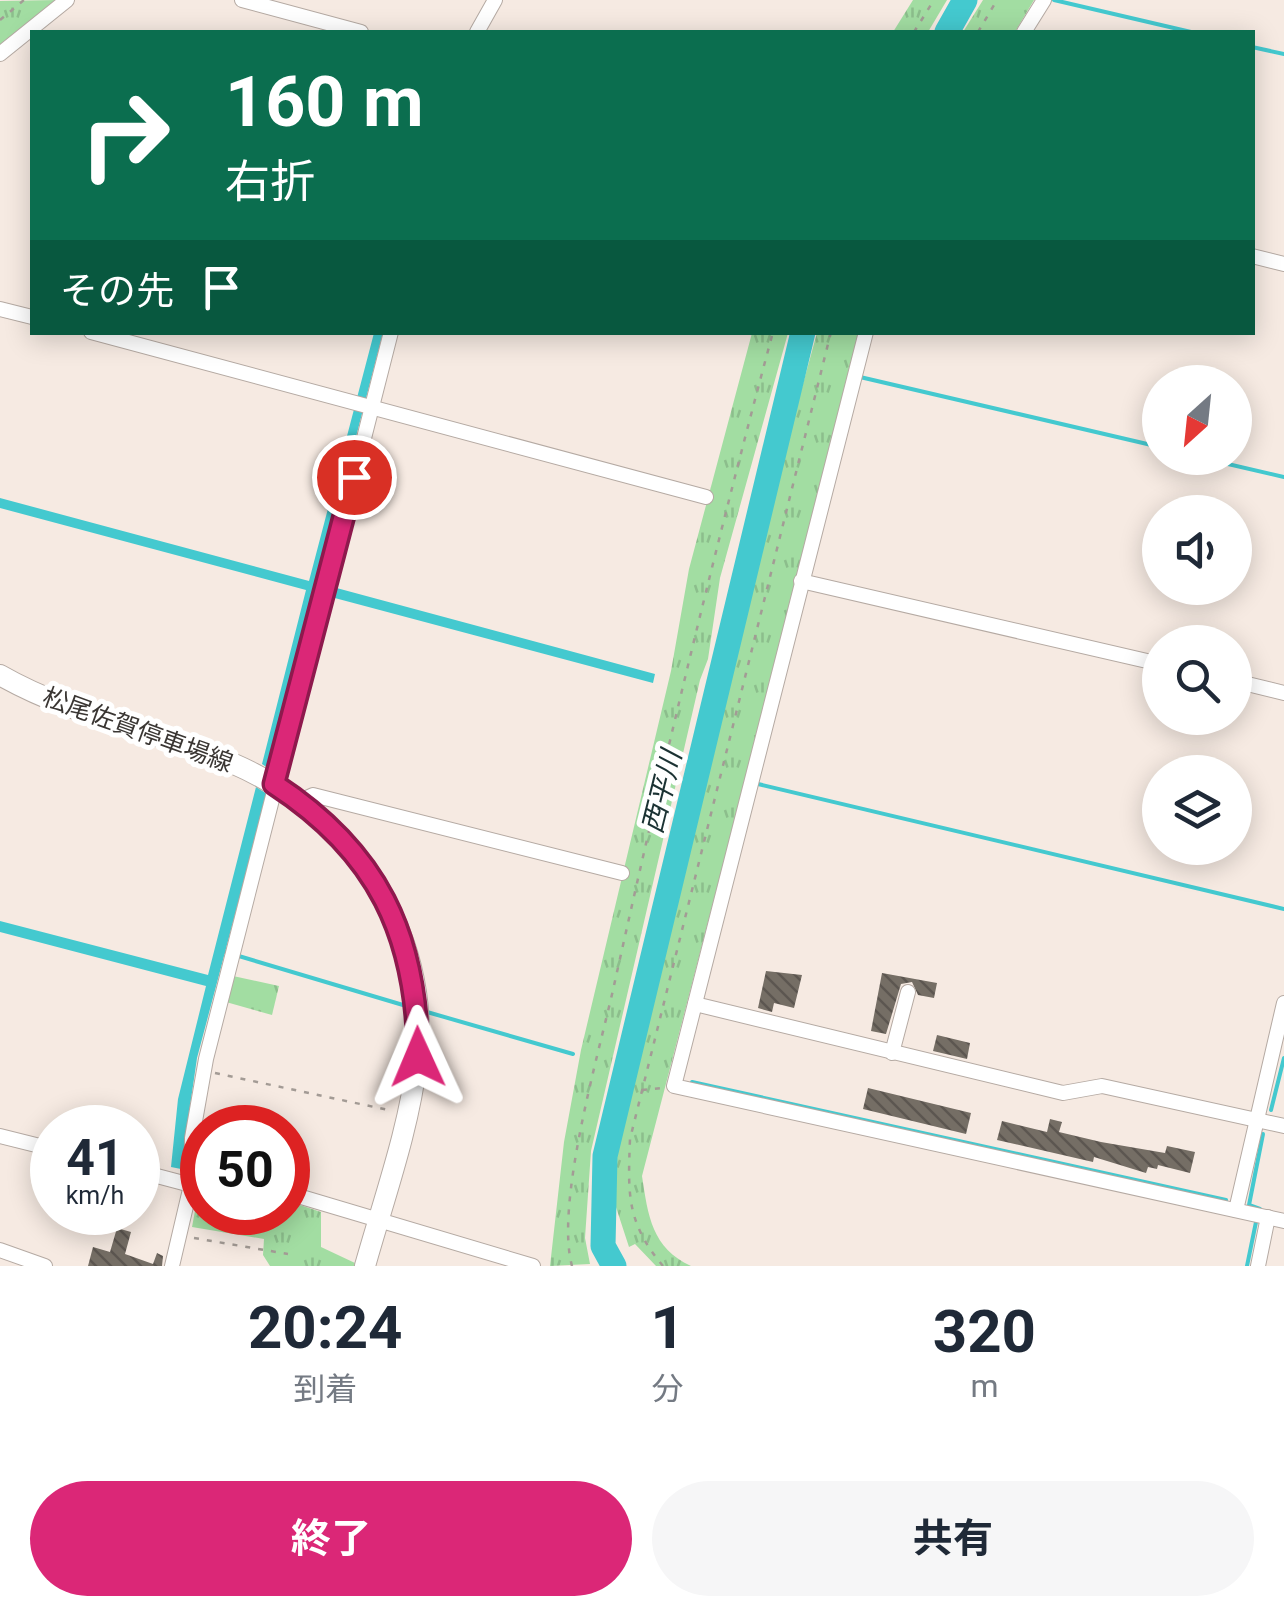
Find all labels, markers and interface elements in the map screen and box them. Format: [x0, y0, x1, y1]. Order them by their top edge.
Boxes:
text: 160 m [225, 61, 424, 143]
icon: right [60, 70, 190, 200]
text: 右折 [225, 155, 315, 208]
icon: arrive [194, 260, 249, 315]
text: その先 [60, 269, 174, 313]
north arrow [1142, 365, 1252, 475]
map controls [1142, 365, 1252, 865]
pin [312, 435, 397, 520]
icon: arrive [327, 450, 382, 505]
button: sound [1142, 495, 1252, 605]
button: search [1142, 625, 1252, 735]
street label: 松尾佐賀停車場線 [39, 682, 237, 778]
water label: 西平川 [636, 744, 689, 837]
button: layers [1142, 755, 1252, 865]
position arrow [366, 1005, 470, 1109]
speed limit sign: 50 [180, 1105, 310, 1235]
text: 41 [66, 1129, 124, 1187]
text: km/h [66, 1181, 124, 1210]
text: 20:24 [248, 1292, 403, 1363]
text: 1 [650, 1292, 685, 1363]
text: 320 [933, 1296, 1036, 1367]
text: m [970, 1367, 998, 1405]
text: 到着 [293, 1370, 357, 1408]
text: 分 [652, 1370, 684, 1408]
button: 終了 [30, 1481, 632, 1596]
button: 共有 [652, 1481, 1254, 1596]

